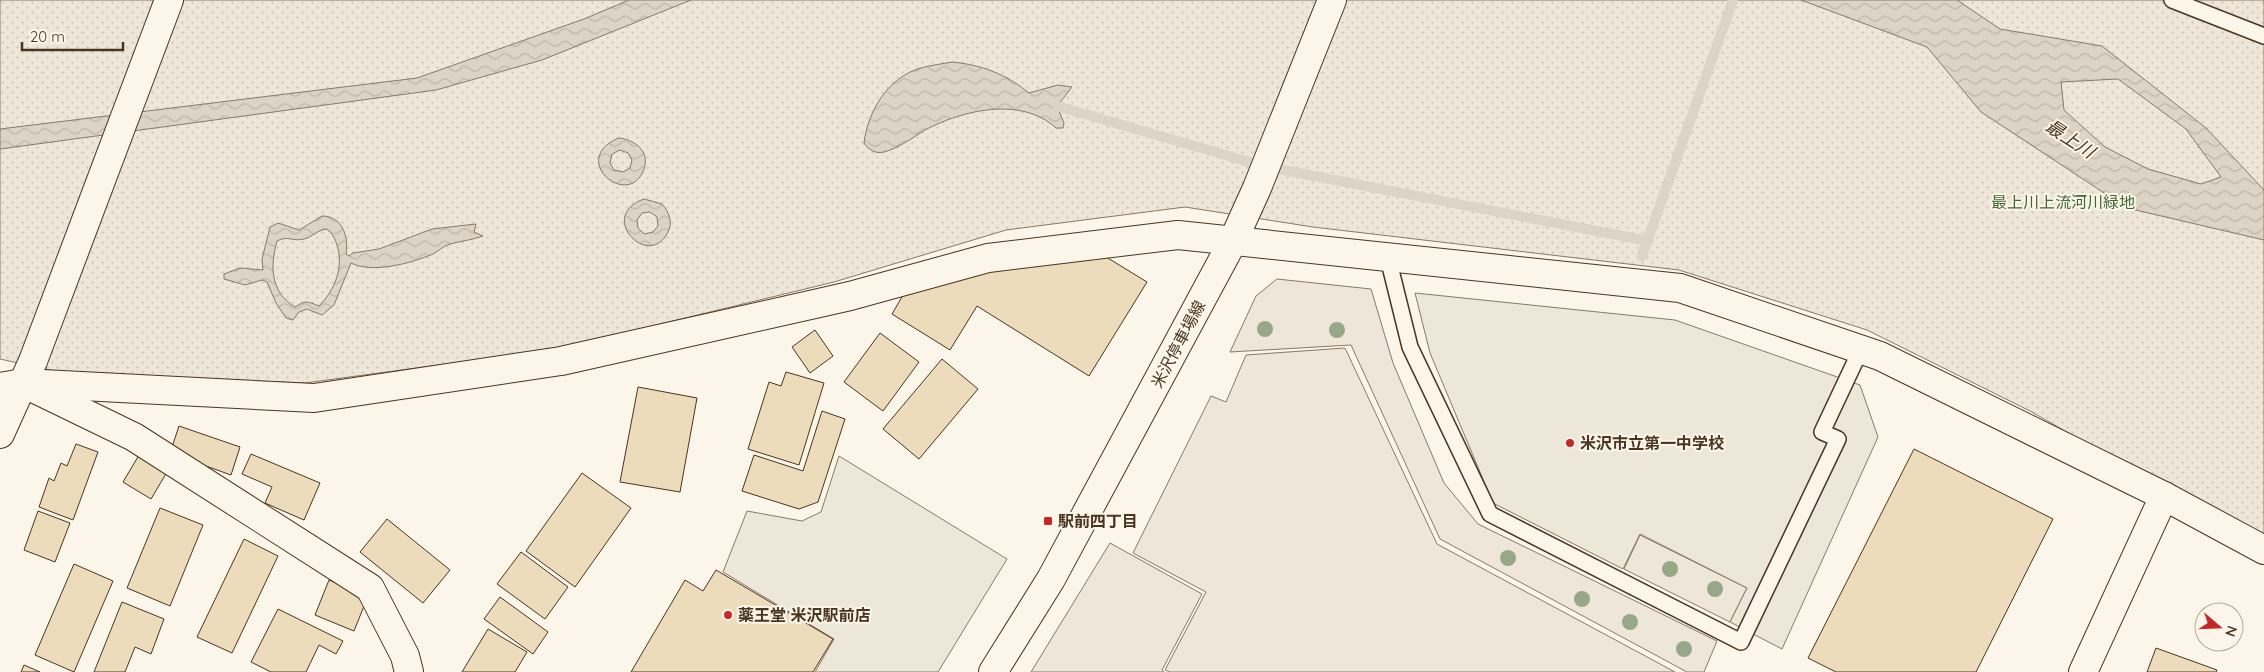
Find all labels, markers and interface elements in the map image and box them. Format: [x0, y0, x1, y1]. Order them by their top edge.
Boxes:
scale bar [22, 20, 124, 52]
text: 20 m [30, 27, 65, 46]
water label: 最上川 [2041, 114, 2101, 164]
park label: 最上川上流河川緑地 [1991, 192, 2135, 212]
street label: 米沢停車場線 [1147, 297, 1209, 391]
place label: 米沢市立第一中学校 [1580, 433, 1724, 453]
marker: 米沢市立第一中学校 [1564, 437, 1576, 449]
place label: 駅前四丁目 [1058, 511, 1138, 531]
marker: 駅前四丁目 [1042, 515, 1054, 527]
north arrow [2194, 602, 2244, 652]
place label: 薬王堂 米沢駅前店 [738, 605, 870, 625]
marker: 薬王堂 米沢駅前店 [722, 609, 734, 621]
text: N [2221, 623, 2241, 639]

